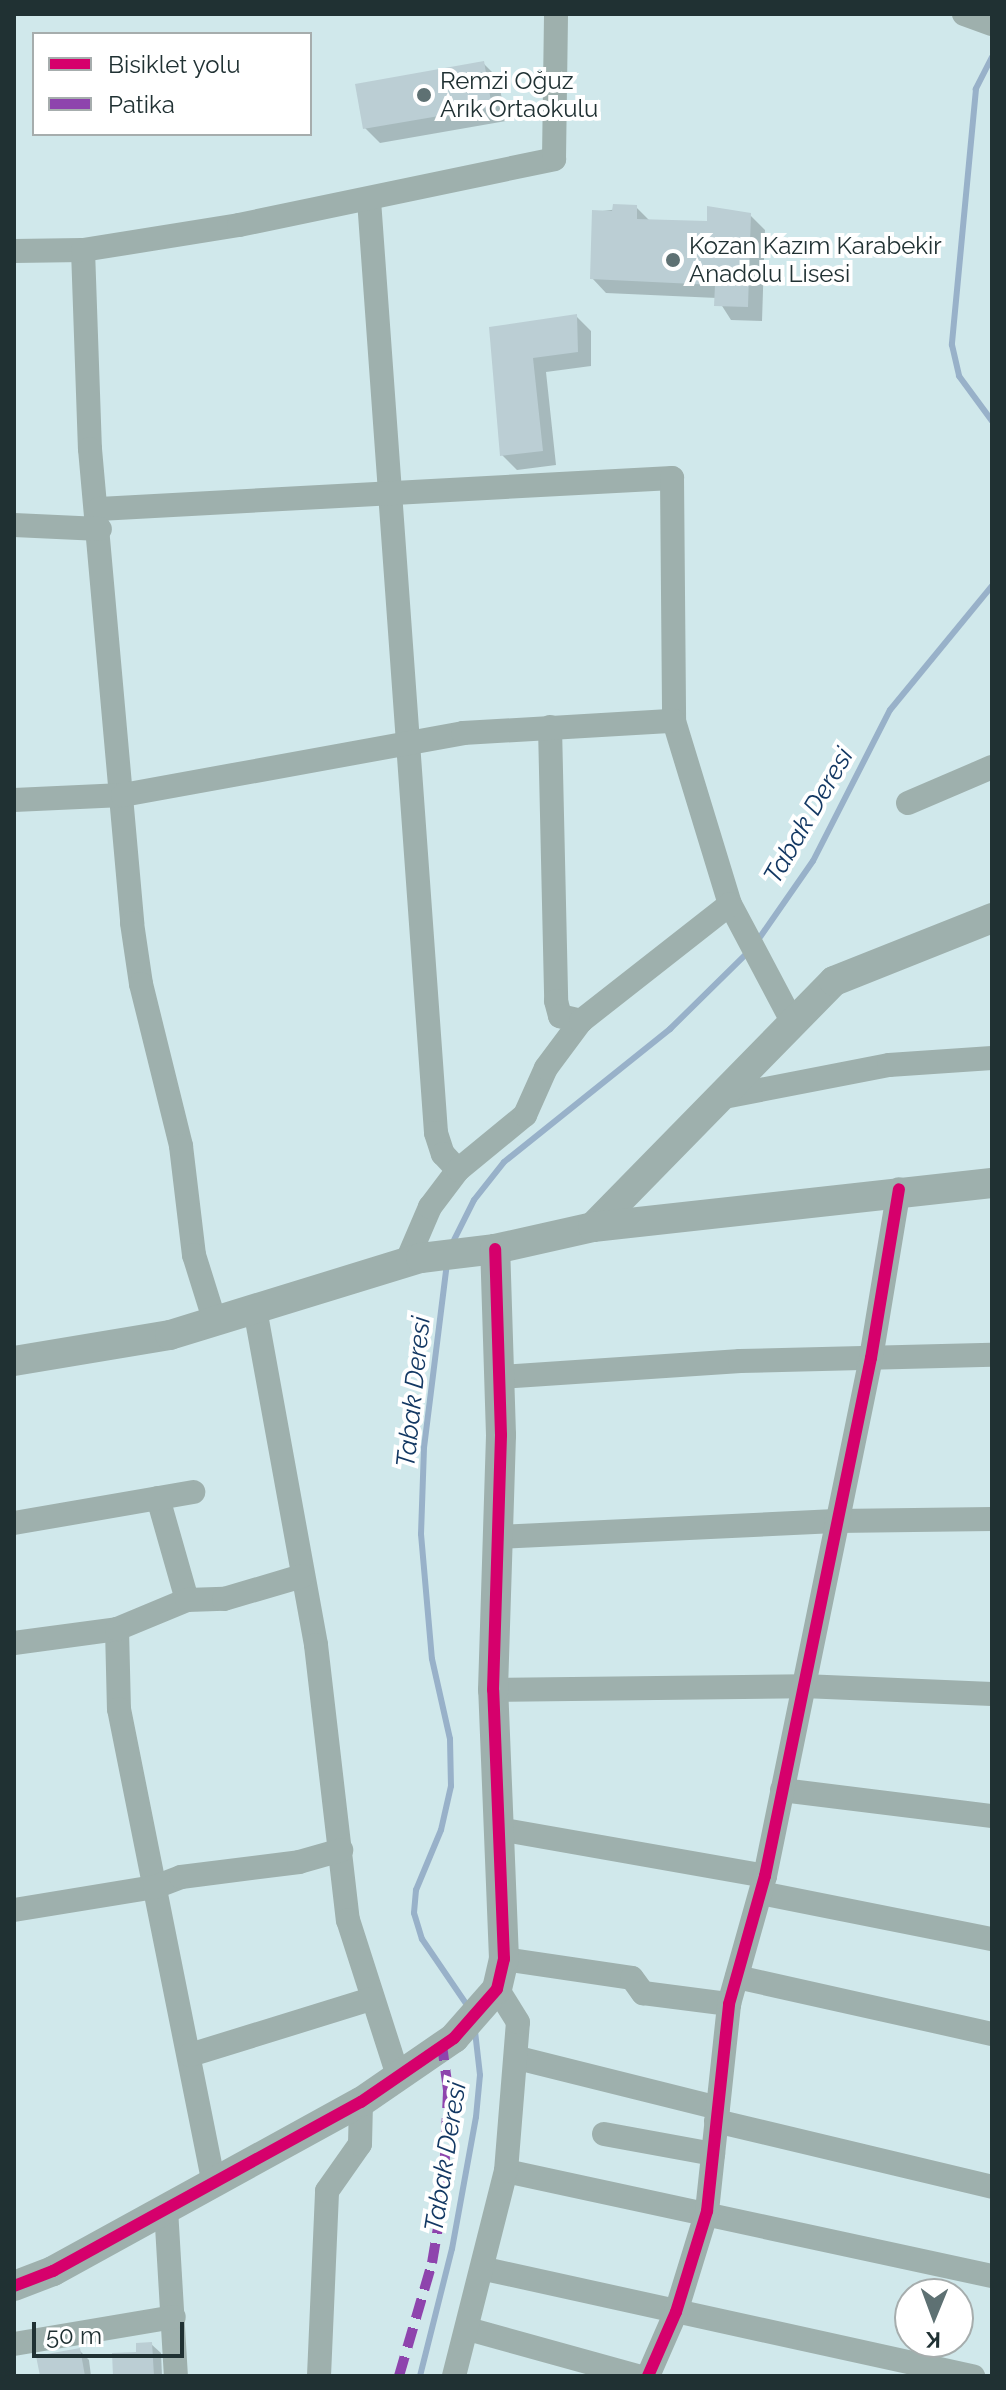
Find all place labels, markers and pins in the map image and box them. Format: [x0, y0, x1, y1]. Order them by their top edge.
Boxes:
place label: Remzi Oğuz Arık Ortaokulu [440, 67, 598, 123]
marker: Remzi Oğuz Arık Ortaokulu [415, 86, 433, 104]
place label: Kozan Kazım Karabekir Anadolu Lisesi [689, 232, 942, 288]
marker: Kozan Kazım Karabekir Anadolu Lisesi [664, 251, 682, 269]

